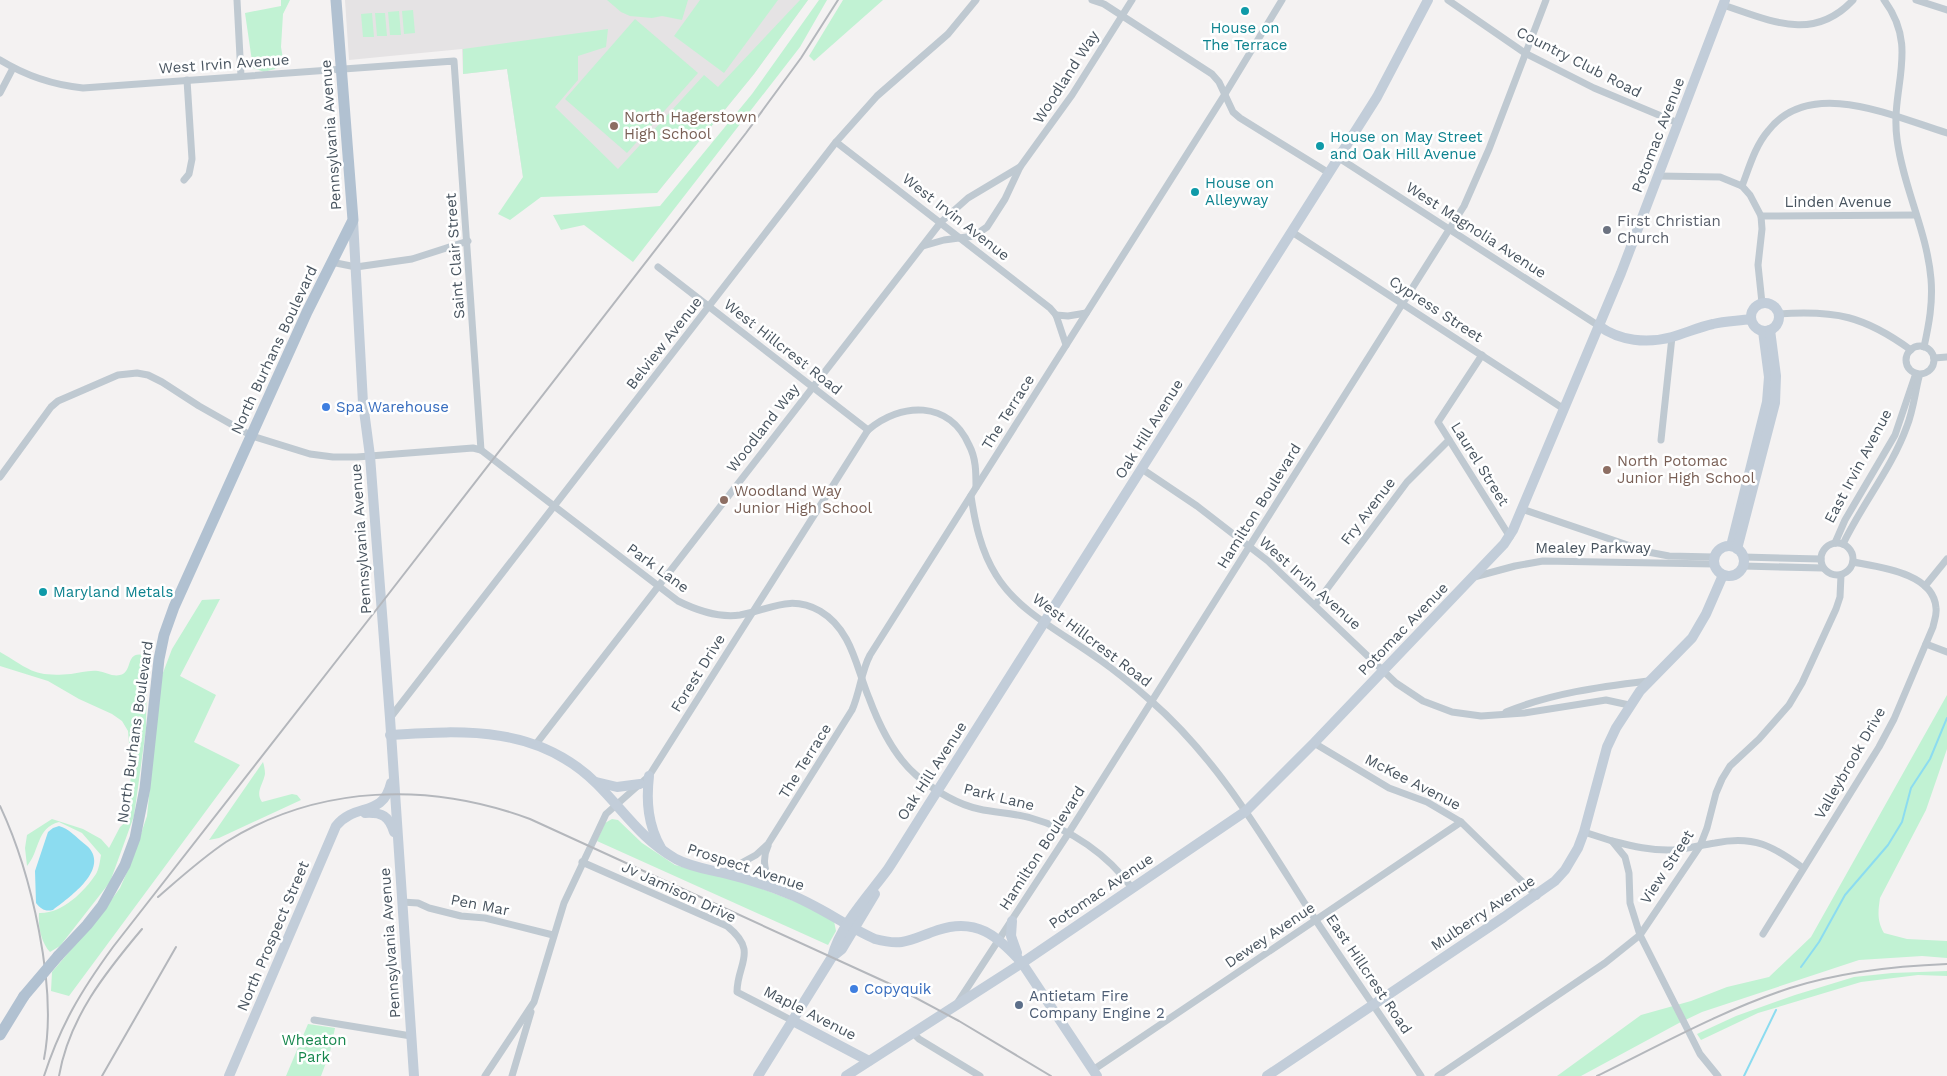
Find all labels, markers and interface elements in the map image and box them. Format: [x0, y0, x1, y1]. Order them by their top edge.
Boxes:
marker: House on The Terrace [1239, 5, 1251, 17]
place label: House on The Terrace [1202, 19, 1288, 54]
street label: Country Club Road [1513, 23, 1645, 101]
street label: Woodland Way [1029, 27, 1103, 127]
street label: West Irvin Avenue [158, 50, 290, 78]
street label: Pennsylvania Avenue [317, 59, 345, 211]
street label: Potomac Avenue [1628, 75, 1688, 195]
place label: North Hagerstown High School [624, 108, 757, 143]
marker: North Hagerstown High School [608, 120, 620, 132]
place label: House on May Street and Oak Hill Avenue [1330, 128, 1483, 163]
marker: House on May Street and Oak Hill Avenue [1314, 140, 1326, 152]
street label: West Irvin Avenue [899, 170, 1013, 264]
place label: House on Alleyway [1205, 174, 1274, 209]
street label: West Magnolia Avenue [1402, 178, 1550, 282]
marker: House on Alleyway [1189, 186, 1201, 198]
street label: Saint Clair Street [442, 192, 468, 319]
street label: Linden Avenue [1784, 193, 1892, 211]
place label: First Christian Church [1617, 212, 1721, 247]
marker: First Christian Church [1601, 224, 1613, 236]
street label: North Burhans Boulevard [227, 263, 321, 437]
street label: Cypress Street [1386, 272, 1487, 346]
street label: Belview Avenue [622, 293, 706, 393]
street label: West Hillcrest Road [720, 295, 846, 399]
street label: The Terrace [978, 371, 1038, 453]
street label: Oak Hill Avenue [1111, 376, 1187, 482]
street label: Woodland Way [723, 380, 803, 476]
place label: Spa Warehouse [336, 398, 449, 416]
marker: Spa Warehouse [320, 401, 332, 413]
street label: East Irvin Avenue [1820, 406, 1896, 526]
street label: Laurel Street [1447, 419, 1513, 510]
street label: Hamilton Boulevard [1213, 440, 1305, 572]
place label: North Potomac Junior High School [1617, 452, 1755, 487]
street label: Pennsylvania Avenue [347, 463, 375, 615]
marker: North Potomac Junior High School [1601, 464, 1613, 476]
street label: Fry Avenue [1337, 474, 1399, 548]
place label: Woodland Way Junior High School [734, 482, 872, 517]
marker: Woodland Way Junior High School [718, 494, 730, 506]
street label: West Irvin Avenue [1255, 532, 1365, 634]
street label: Park Lane [623, 539, 693, 597]
street label: Mealey Parkway [1535, 539, 1651, 557]
street label: Potomac Avenue [1354, 579, 1452, 679]
place label: Maryland Metals [53, 583, 173, 601]
marker: Maryland Metals [37, 586, 49, 598]
street label: West Hillcrest Road [1029, 589, 1155, 691]
street label: Forest Drive [667, 631, 729, 715]
street label: North Burhans Boulevard [113, 640, 157, 824]
street label: Valleybrook Drive [1811, 704, 1889, 822]
street label: Oak Hill Avenue [893, 718, 971, 824]
street label: The Terrace [775, 720, 835, 802]
street label: McKee Avenue [1362, 750, 1464, 814]
street label: Park Lane [962, 780, 1036, 814]
street label: Hamilton Boulevard [995, 783, 1089, 913]
street label: View Street [1636, 826, 1698, 907]
street label: Prospect Avenue [685, 840, 807, 894]
street label: Potomac Avenue [1045, 849, 1157, 933]
street label: North Prospect Street [233, 858, 313, 1014]
street label: Jv Jamison Drive [619, 858, 739, 926]
street label: Pennsylvania Avenue [376, 867, 404, 1019]
street label: Mulberry Avenue [1427, 871, 1539, 955]
street label: Pen Mar [449, 890, 511, 920]
street label: Dewey Avenue [1222, 898, 1318, 972]
street label: East Hillcrest Road [1322, 911, 1416, 1037]
place label: Copyquik [864, 980, 932, 998]
street label: Maple Avenue [761, 982, 859, 1044]
marker: Copyquik [848, 983, 860, 995]
place label: Antietam Fire Company Engine 2 [1029, 987, 1165, 1022]
marker: Antietam Fire Company Engine 2 [1013, 999, 1025, 1011]
park label: Wheaton Park [281, 1031, 347, 1066]

